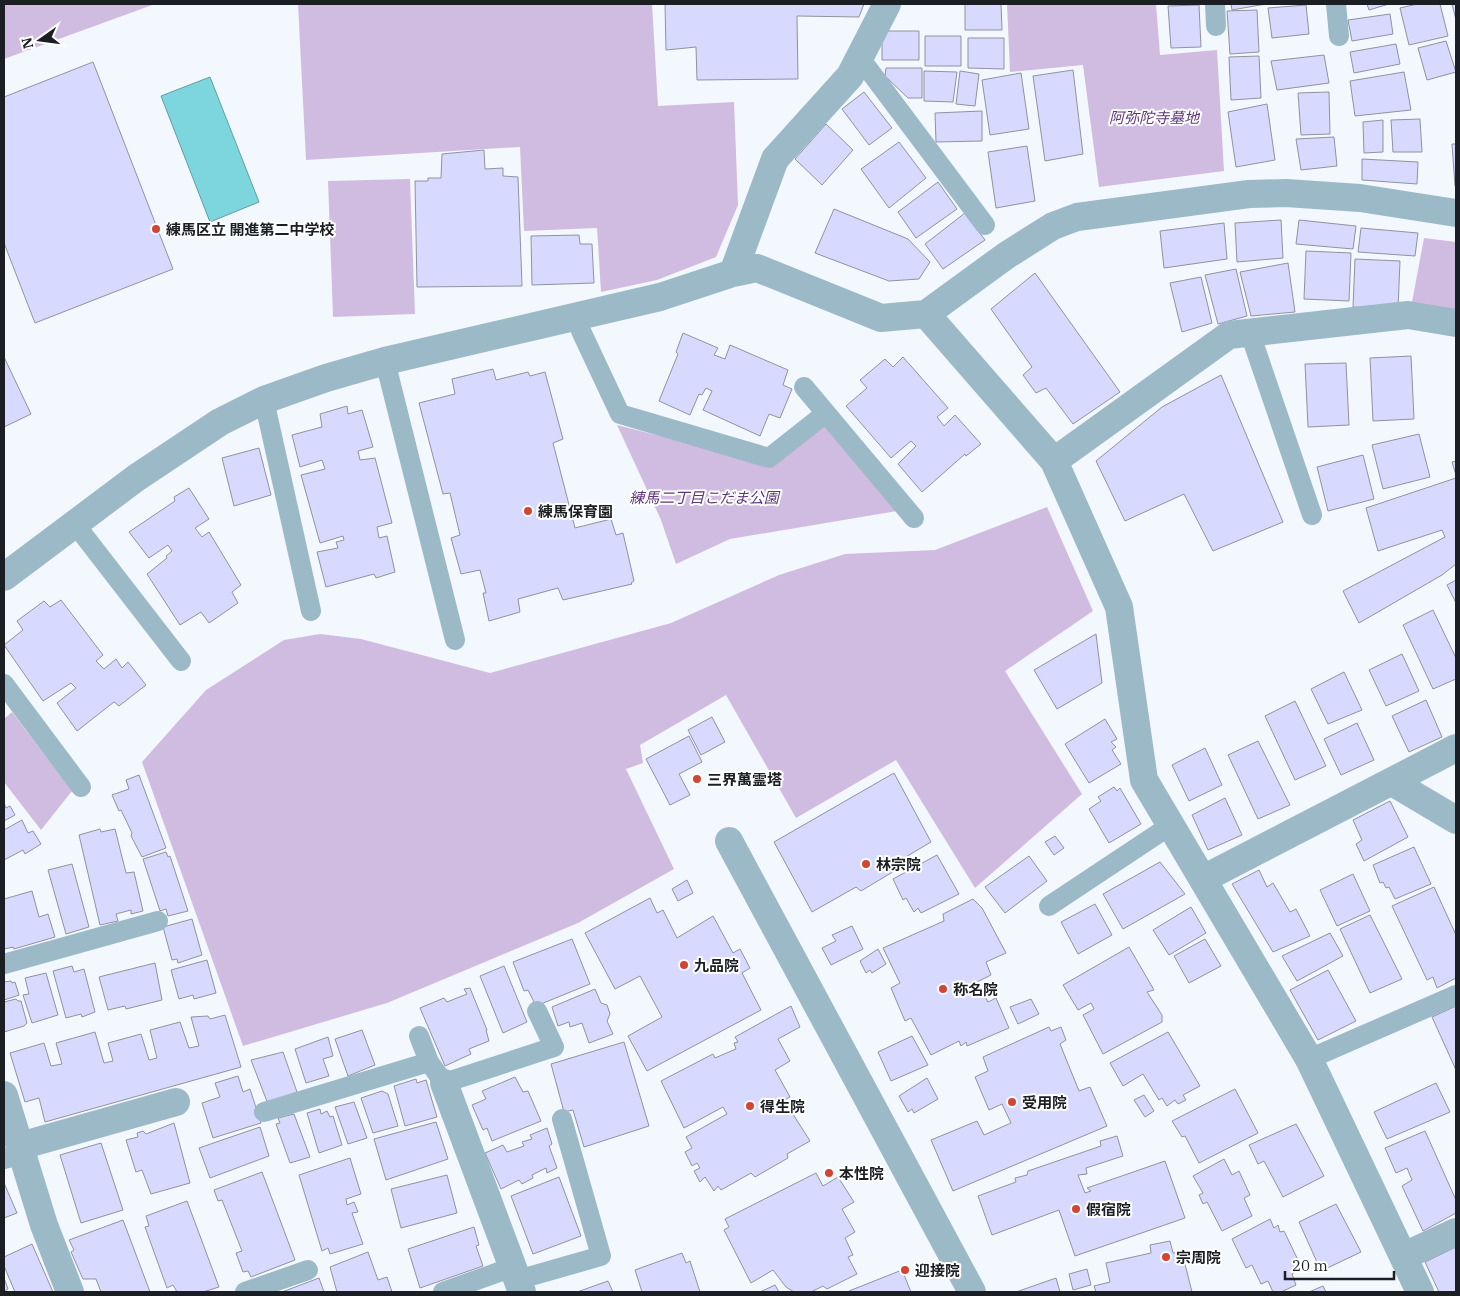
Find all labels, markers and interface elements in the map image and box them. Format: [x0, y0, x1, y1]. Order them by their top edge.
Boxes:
north arrow [15, 15, 65, 65]
text: N [17, 36, 37, 51]
park label: 阿弥陀寺墓地 [1109, 108, 1201, 127]
place label: 練馬区立 開進第二中学校 [166, 220, 334, 239]
marker: 練馬区立 開進第二中学校 [150, 223, 162, 235]
park label: 練馬二丁目こだま公園 [629, 488, 781, 507]
place label: 練馬保育園 [538, 502, 613, 521]
marker: 練馬保育園 [522, 505, 534, 517]
place label: 三界萬霊塔 [707, 770, 782, 789]
marker: 三界萬霊塔 [691, 773, 703, 785]
place label: 林宗院 [876, 855, 921, 874]
marker: 林宗院 [860, 858, 872, 870]
place label: 九品院 [694, 956, 739, 975]
marker: 九品院 [678, 959, 690, 971]
place label: 称名院 [953, 980, 998, 999]
marker: 称名院 [937, 983, 949, 995]
place label: 受用院 [1022, 1093, 1067, 1112]
marker: 受用院 [1006, 1096, 1018, 1108]
place label: 得生院 [760, 1097, 805, 1116]
marker: 得生院 [744, 1100, 756, 1112]
place label: 本性院 [839, 1164, 884, 1183]
marker: 本性院 [823, 1167, 835, 1179]
place label: 假宿院 [1086, 1200, 1131, 1219]
marker: 假宿院 [1070, 1203, 1082, 1215]
place label: 宗周院 [1176, 1248, 1221, 1267]
scale bar [1285, 1248, 1394, 1280]
marker: 宗周院 [1160, 1251, 1172, 1263]
text: 20 m [1292, 1256, 1328, 1275]
place label: 迎接院 [915, 1261, 960, 1280]
marker: 迎接院 [899, 1264, 911, 1276]

